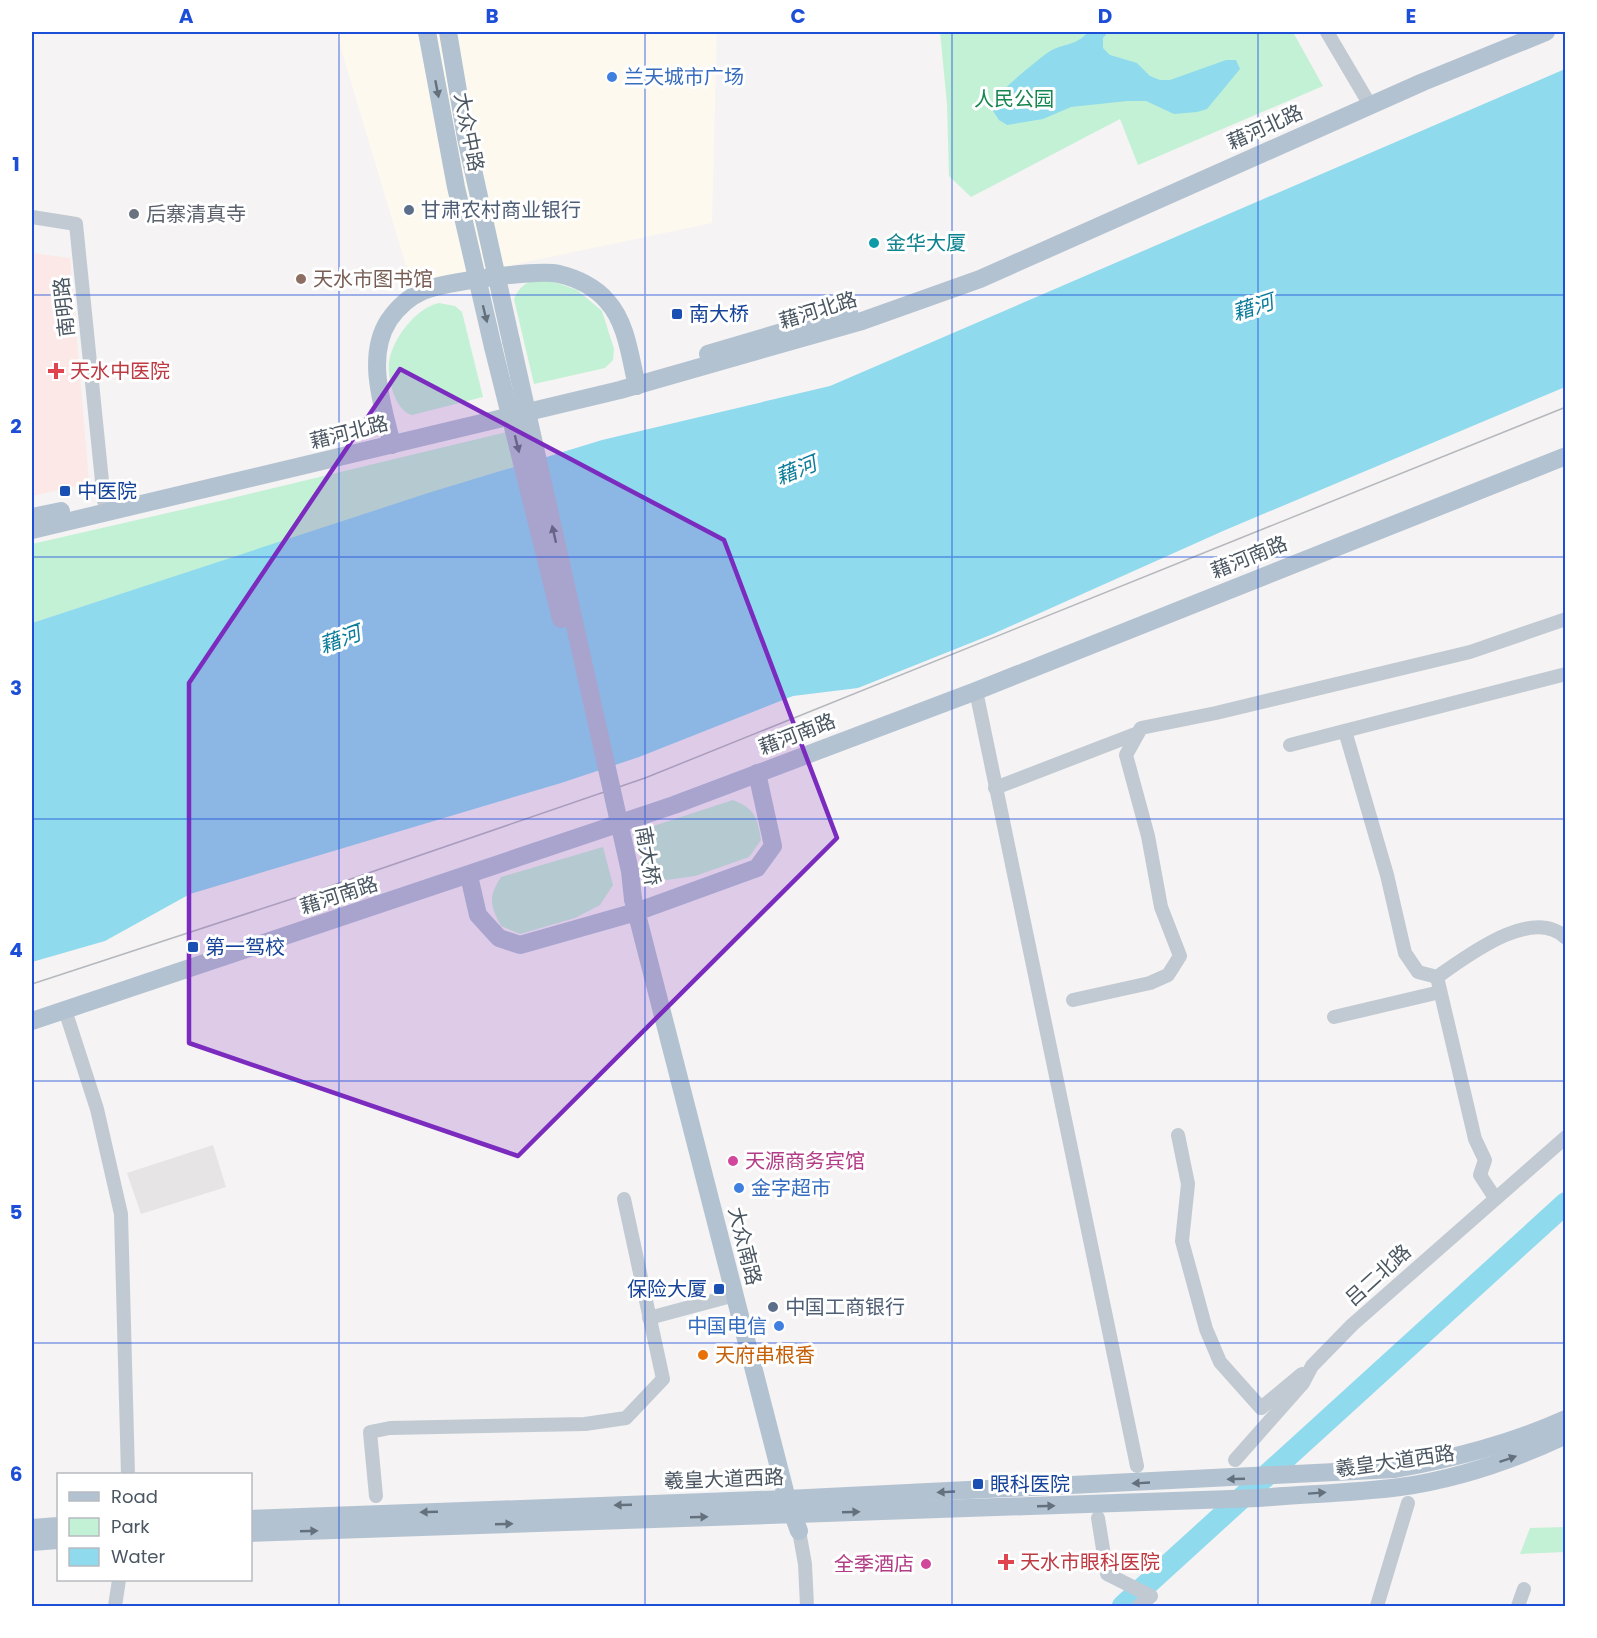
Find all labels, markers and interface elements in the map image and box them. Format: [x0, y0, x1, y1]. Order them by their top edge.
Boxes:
text: A [179, 2, 194, 30]
text: B [485, 2, 499, 30]
text: C [790, 2, 806, 30]
text: D [1098, 2, 1112, 30]
text: E [1406, 2, 1416, 30]
place label: 兰天城市广场 [624, 63, 744, 91]
marker: 兰天城市广场 [605, 70, 619, 84]
one-way arrow [433, 80, 442, 99]
park label: 人民公园 [974, 85, 1054, 113]
street label: 大众中路 [448, 90, 490, 174]
street label: 藉河北路 [1223, 98, 1307, 156]
text: 1 [12, 150, 20, 178]
place label: 甘肃农村商业银行 [421, 196, 581, 224]
place label: 后寨清真寺 [146, 200, 246, 228]
marker: 甘肃农村商业银行 [402, 203, 416, 217]
marker: 后寨清真寺 [127, 207, 141, 221]
place label: 金华大厦 [886, 229, 966, 257]
marker: 金华大厦 [867, 236, 881, 250]
place label: 天水市图书馆 [313, 265, 433, 293]
marker: 天水市图书馆 [294, 272, 308, 286]
street label: 南明路 [47, 276, 81, 338]
street label: 藉河北路 [776, 285, 860, 335]
water label: 藉河 [1229, 285, 1281, 327]
place label: 南大桥 [689, 300, 749, 328]
one-way arrow [480, 305, 490, 323]
marker: 南大桥 [670, 307, 684, 321]
place label: 天水中医院 [70, 357, 170, 385]
marker: 天水中医院 [47, 362, 65, 380]
street label: 藉河北路 [307, 409, 391, 455]
text: 2 [10, 412, 22, 440]
one-way arrow [513, 435, 523, 453]
water label: 藉河 [771, 447, 825, 491]
place label: 中医院 [77, 477, 137, 505]
marker: 中医院 [58, 484, 72, 498]
one-way arrow [549, 525, 559, 544]
street label: 藉河南路 [1207, 529, 1291, 585]
water label: 藉河 [315, 617, 368, 660]
text: 3 [10, 674, 22, 702]
street label: 藉河南路 [755, 707, 839, 761]
street label: 南大桥 [629, 824, 667, 888]
street label: 藉河南路 [297, 869, 381, 921]
place label: 第一驾校 [205, 933, 285, 961]
text: 4 [9, 936, 23, 964]
marker: 第一驾校 [186, 940, 200, 954]
place label: 天源商务宾馆 [745, 1147, 865, 1175]
marker: 天源商务宾馆 [726, 1154, 740, 1168]
place label: 金字超市 [751, 1174, 831, 1202]
marker: 金字超市 [732, 1181, 746, 1195]
text: 5 [10, 1198, 23, 1226]
street label: 大众南路 [722, 1204, 768, 1288]
street label: 吕二北路 [1339, 1238, 1417, 1312]
place label: 保险大厦 [627, 1275, 707, 1303]
marker: 保险大厦 [712, 1282, 726, 1296]
place label: 中国工商银行 [785, 1293, 905, 1321]
marker: 中国工商银行 [766, 1300, 780, 1314]
place label: 中国电信 [687, 1312, 767, 1340]
marker: 中国电信 [772, 1319, 786, 1333]
place label: 天府串根香 [715, 1341, 815, 1369]
marker: 天府串根香 [696, 1348, 710, 1362]
street label: 羲皇大道西路 [1334, 1439, 1456, 1483]
one-way arrow [1499, 1454, 1517, 1464]
text: 6 [10, 1460, 22, 1488]
street label: 羲皇大道西路 [664, 1463, 784, 1495]
place label: 眼科医院 [990, 1470, 1070, 1498]
legend [57, 1473, 252, 1581]
one-way arrow [1227, 1474, 1246, 1483]
marker: 眼科医院 [971, 1477, 985, 1491]
one-way arrow [1132, 1478, 1151, 1487]
text: Road [111, 1484, 158, 1509]
one-way arrow [937, 1487, 956, 1496]
one-way arrow [1308, 1488, 1327, 1498]
one-way arrow [614, 1500, 633, 1510]
one-way arrow [1036, 1501, 1055, 1511]
one-way arrow [841, 1507, 860, 1517]
one-way arrow [419, 1508, 438, 1517]
one-way arrow [689, 1512, 708, 1522]
text: Park [111, 1514, 150, 1539]
one-way arrow [494, 1519, 513, 1529]
one-way arrow [299, 1526, 318, 1536]
text: Water [111, 1544, 165, 1569]
place label: 天水市眼科医院 [1020, 1548, 1160, 1576]
place label: 全季酒店 [834, 1550, 914, 1578]
marker: 天水市眼科医院 [997, 1553, 1015, 1571]
marker: 全季酒店 [919, 1557, 933, 1571]

